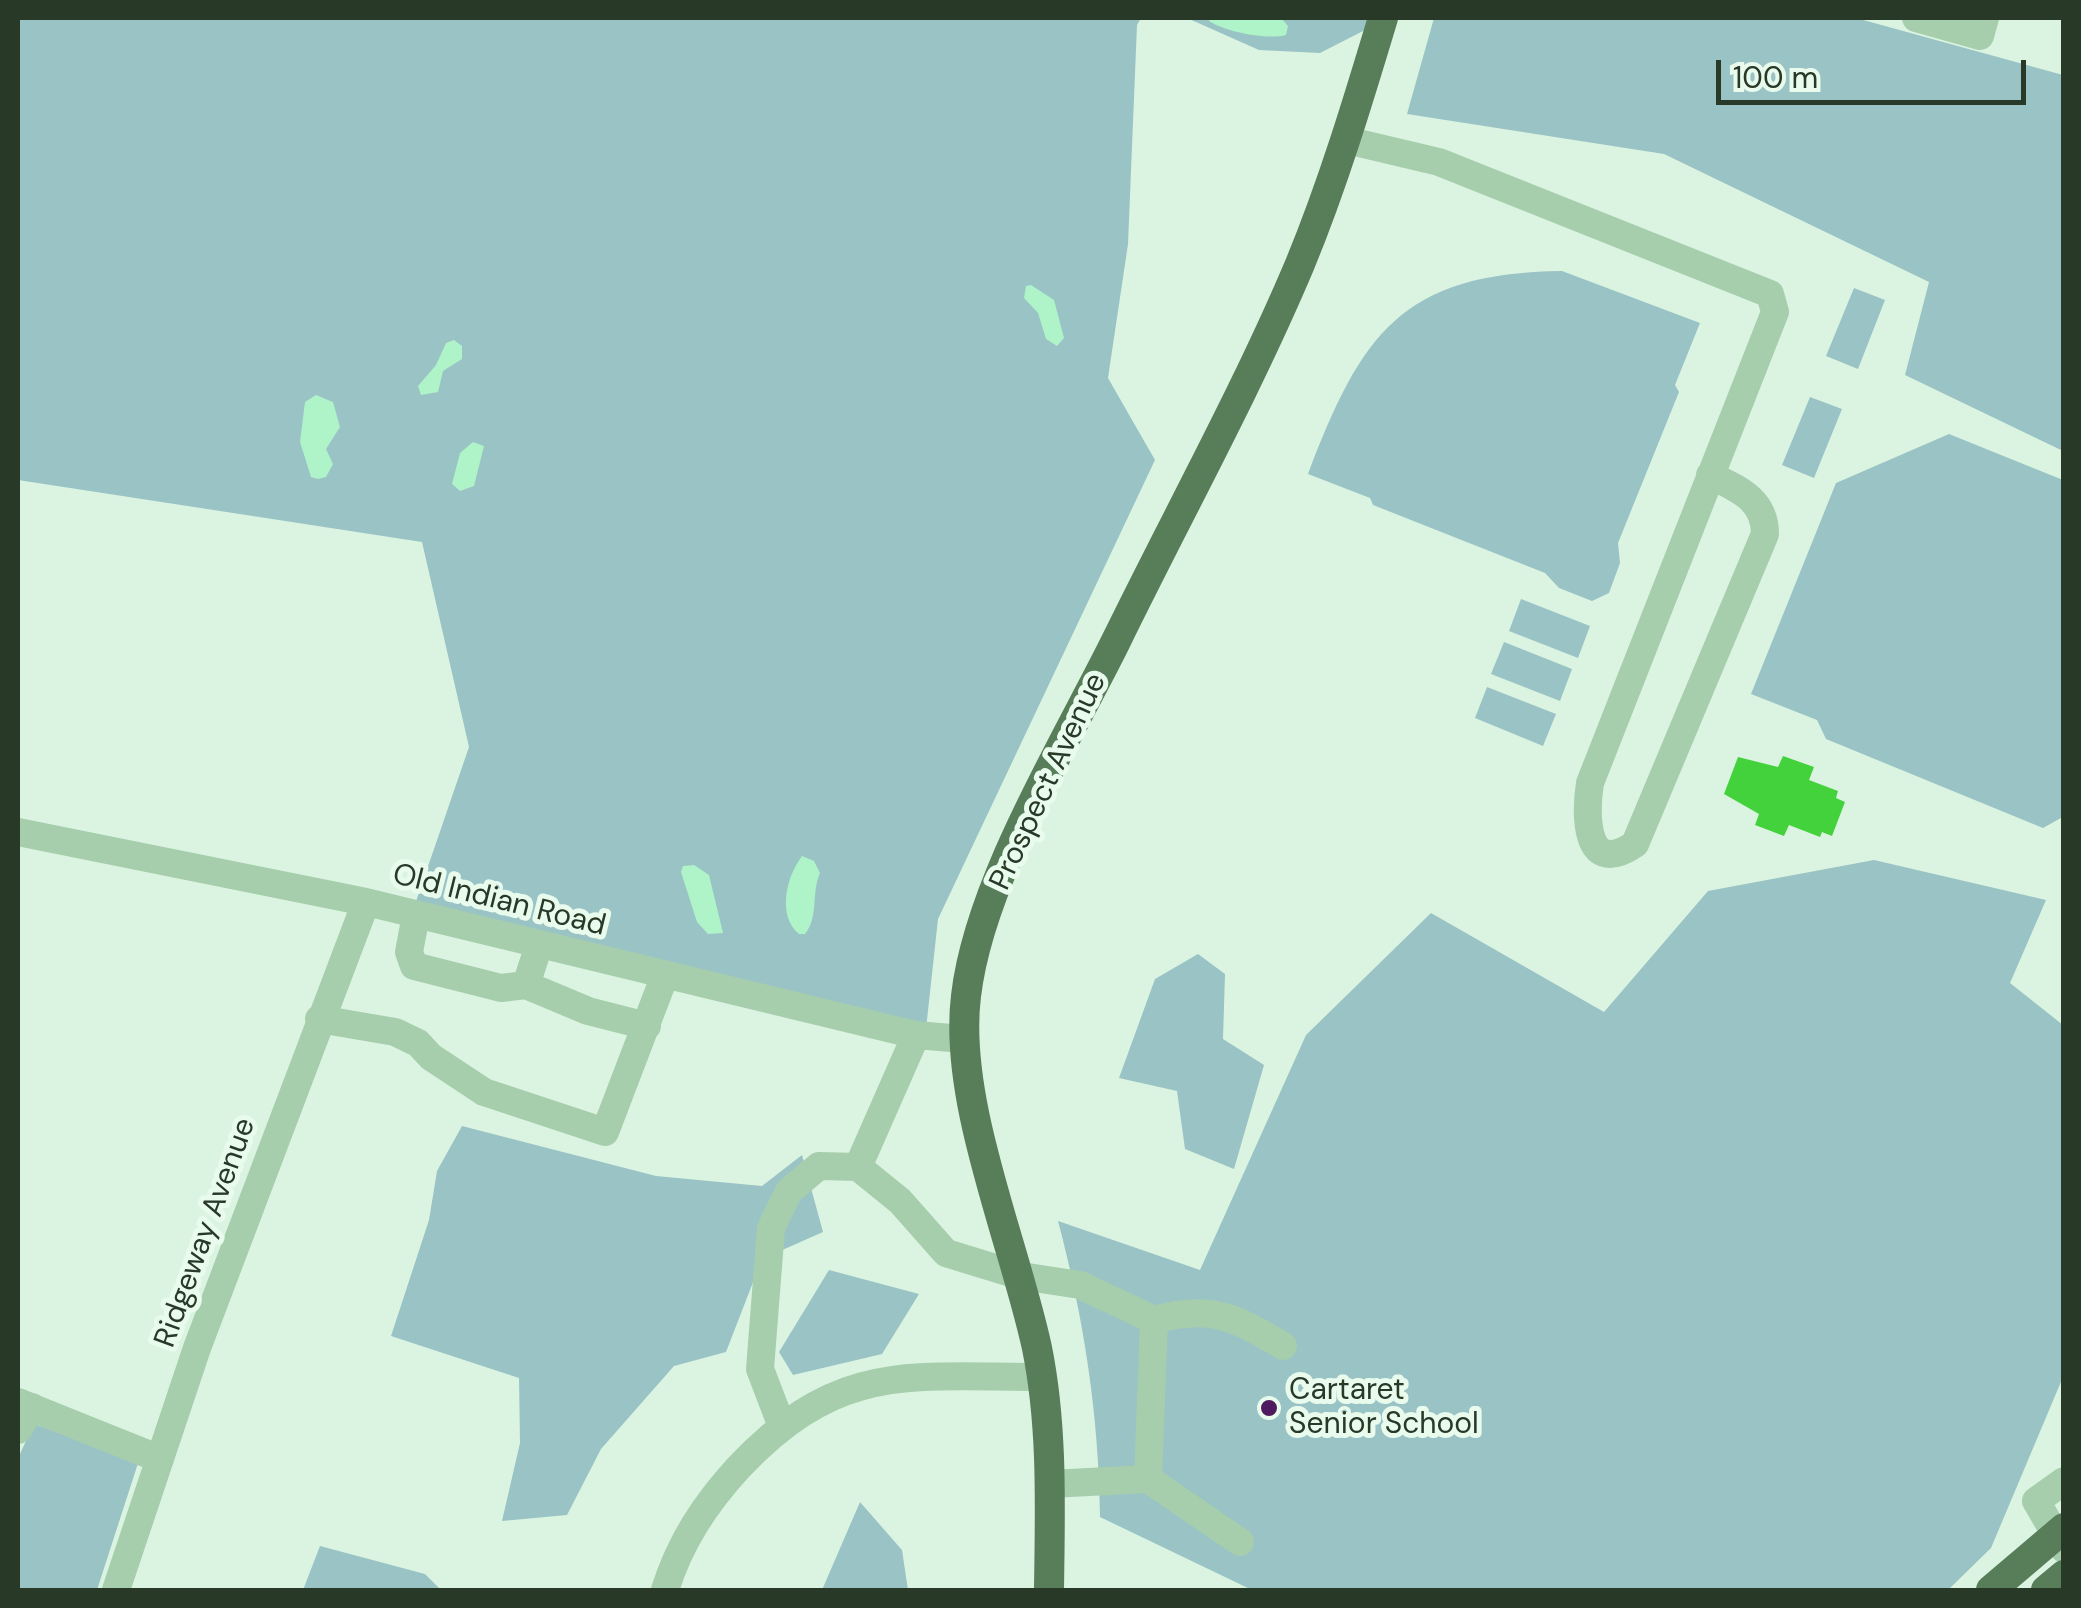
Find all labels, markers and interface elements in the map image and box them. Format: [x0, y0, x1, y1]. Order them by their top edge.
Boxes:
scale bar [1721, 40, 2031, 102]
text: 100 m [1733, 58, 1818, 97]
street label: Prospect Avenue [983, 668, 1115, 896]
street label: Old Indian Road [389, 857, 609, 945]
street label: Ridgeway Avenue [148, 1114, 264, 1352]
place label: Cartaret Senior School [1289, 1373, 1479, 1444]
marker: Cartaret Senior School [1258, 1397, 1280, 1419]

